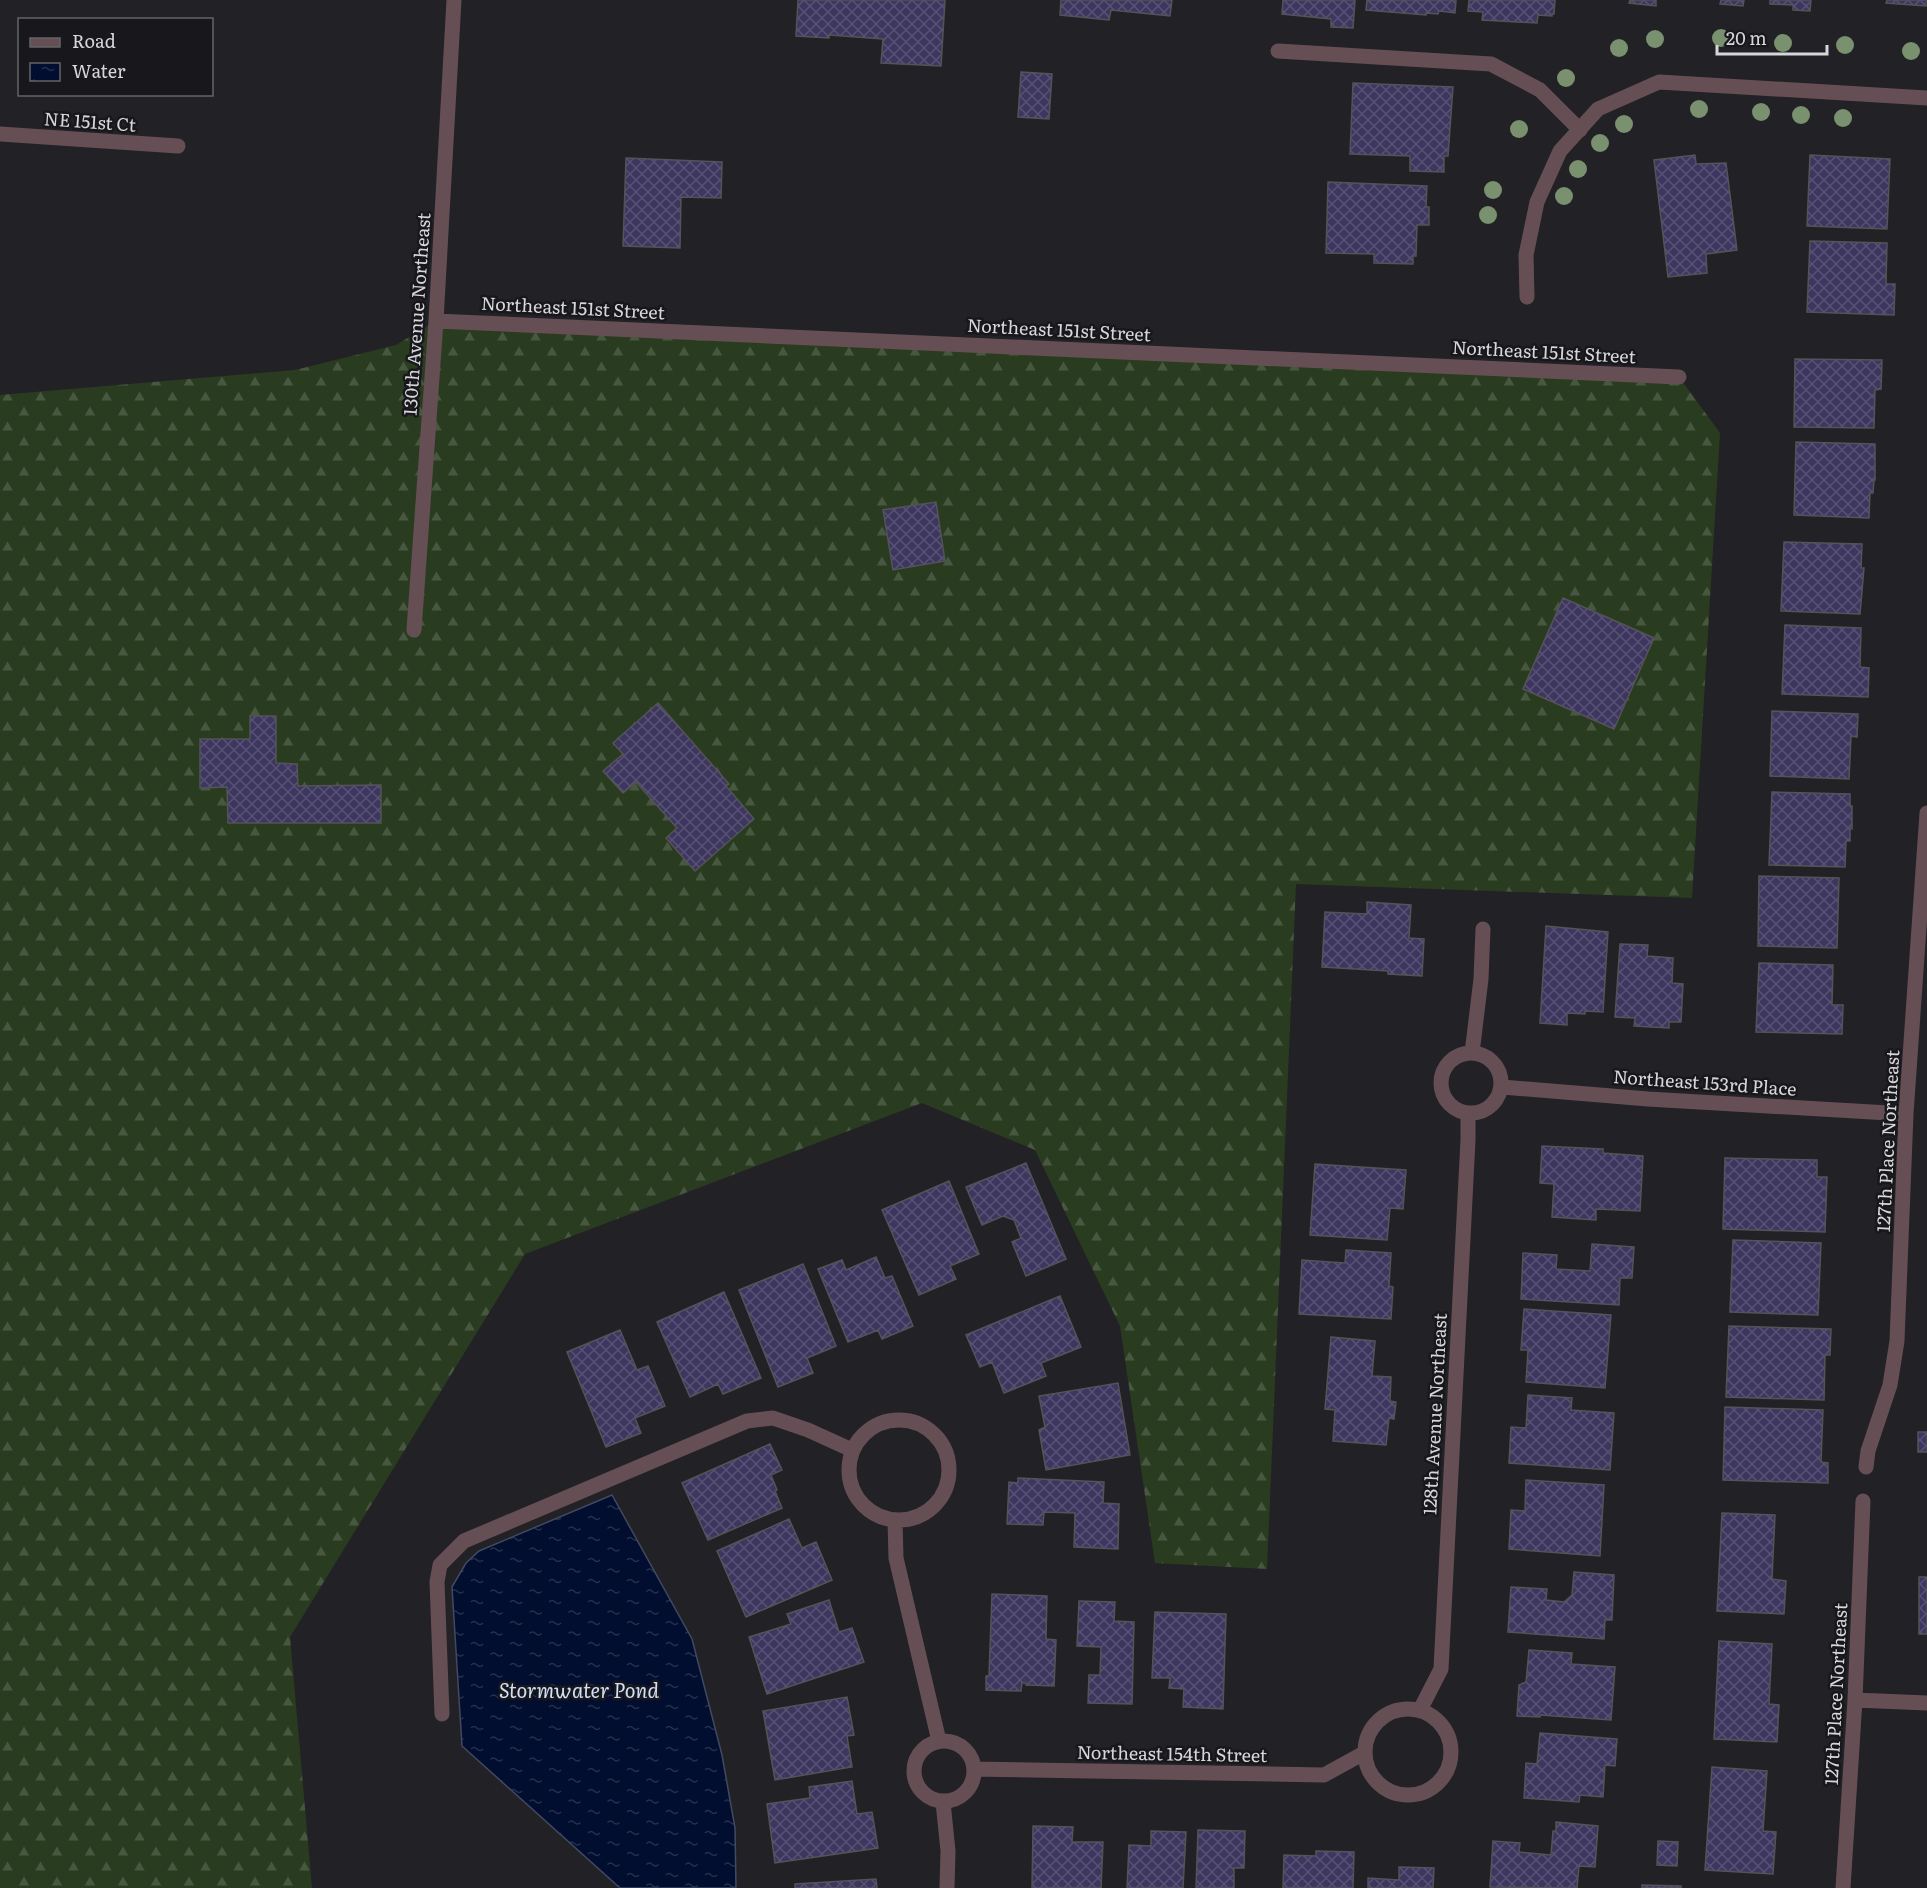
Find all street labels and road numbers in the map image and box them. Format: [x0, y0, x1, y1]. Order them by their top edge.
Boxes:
street label: NE 151st Ct [43, 104, 138, 138]
street label: 130th Avenue Northeast [395, 211, 437, 416]
street label: Northeast 151st Street [480, 289, 666, 325]
street label: Northeast 151st Street [966, 311, 1152, 347]
street label: Northeast 151st Street [1451, 333, 1637, 369]
street label: 127th Place Northeast [1869, 1048, 1905, 1233]
street label: Northeast 153rd Place [1612, 1062, 1798, 1102]
street label: 128th Avenue Northeast [1415, 1312, 1453, 1516]
street label: 127th Place Northeast [1817, 1601, 1853, 1786]
street label: Northeast 154th Street [1077, 1738, 1268, 1768]

